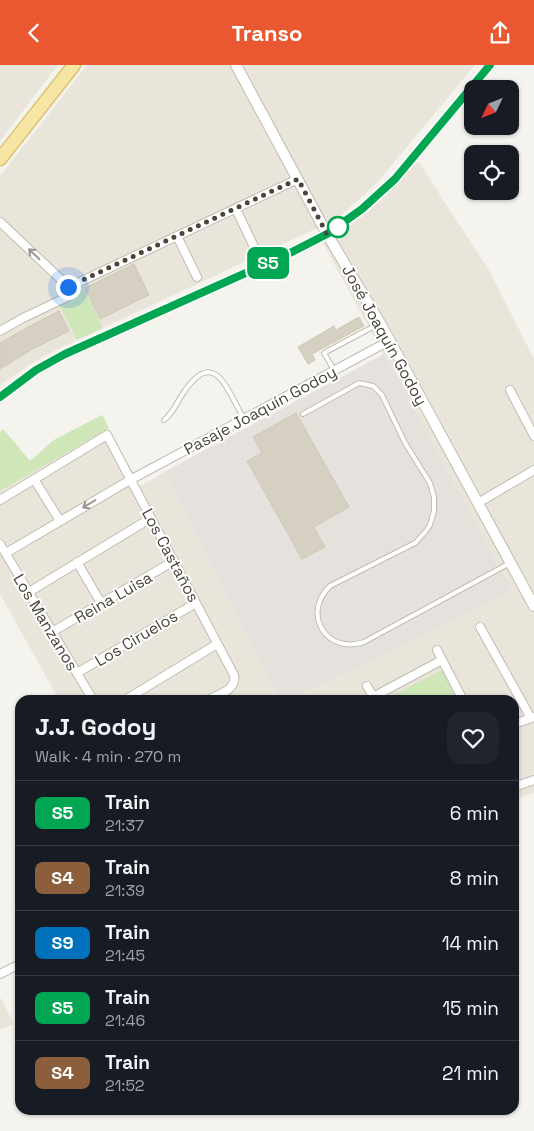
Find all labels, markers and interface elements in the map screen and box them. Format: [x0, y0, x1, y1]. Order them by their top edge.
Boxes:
icon: back [20, 19, 48, 47]
text: Transo [231, 19, 303, 47]
icon: share [486, 19, 514, 47]
north arrow [464, 80, 519, 135]
map controls [464, 80, 519, 200]
button: locate [464, 145, 519, 200]
unlabelled marker [327, 216, 349, 238]
line badge: S5 [246, 247, 290, 279]
one-way arrow [28, 248, 41, 260]
text: S5 [257, 251, 279, 274]
street label: José Joaquín Godoy [337, 261, 432, 409]
your location [56, 275, 81, 300]
street label: Pasaje Joaquín Godoy [180, 361, 340, 460]
one-way arrow [82, 500, 96, 510]
street label: Los Castaños [137, 505, 204, 606]
street label: Reina Luisa [71, 567, 156, 628]
street label: Los Manzanos [8, 570, 83, 675]
street label: Los Ciruelos [91, 606, 181, 671]
text: J.J. Godoy [35, 711, 156, 742]
button: heart [447, 712, 499, 764]
text: Walk · 4 min · 270 m [35, 746, 181, 767]
text: Train [105, 790, 150, 815]
text: S5 [52, 801, 73, 824]
text: 6 min [450, 801, 499, 826]
text: 21:37 [105, 815, 144, 836]
text: Train [105, 855, 150, 880]
text: S4 [51, 866, 74, 889]
text: 8 min [450, 866, 499, 891]
text: 21:39 [105, 880, 145, 901]
text: Train [105, 920, 150, 945]
text: S9 [51, 931, 74, 954]
text: 14 min [442, 931, 499, 956]
text: 21:45 [105, 945, 145, 966]
text: Train [105, 985, 150, 1010]
text: S5 [52, 996, 73, 1019]
text: 15 min [442, 996, 499, 1021]
text: 21:46 [105, 1010, 145, 1031]
text: Train [105, 1050, 150, 1075]
text: S4 [51, 1061, 74, 1084]
text: 21 min [442, 1061, 499, 1086]
text: 21:52 [105, 1075, 145, 1096]

